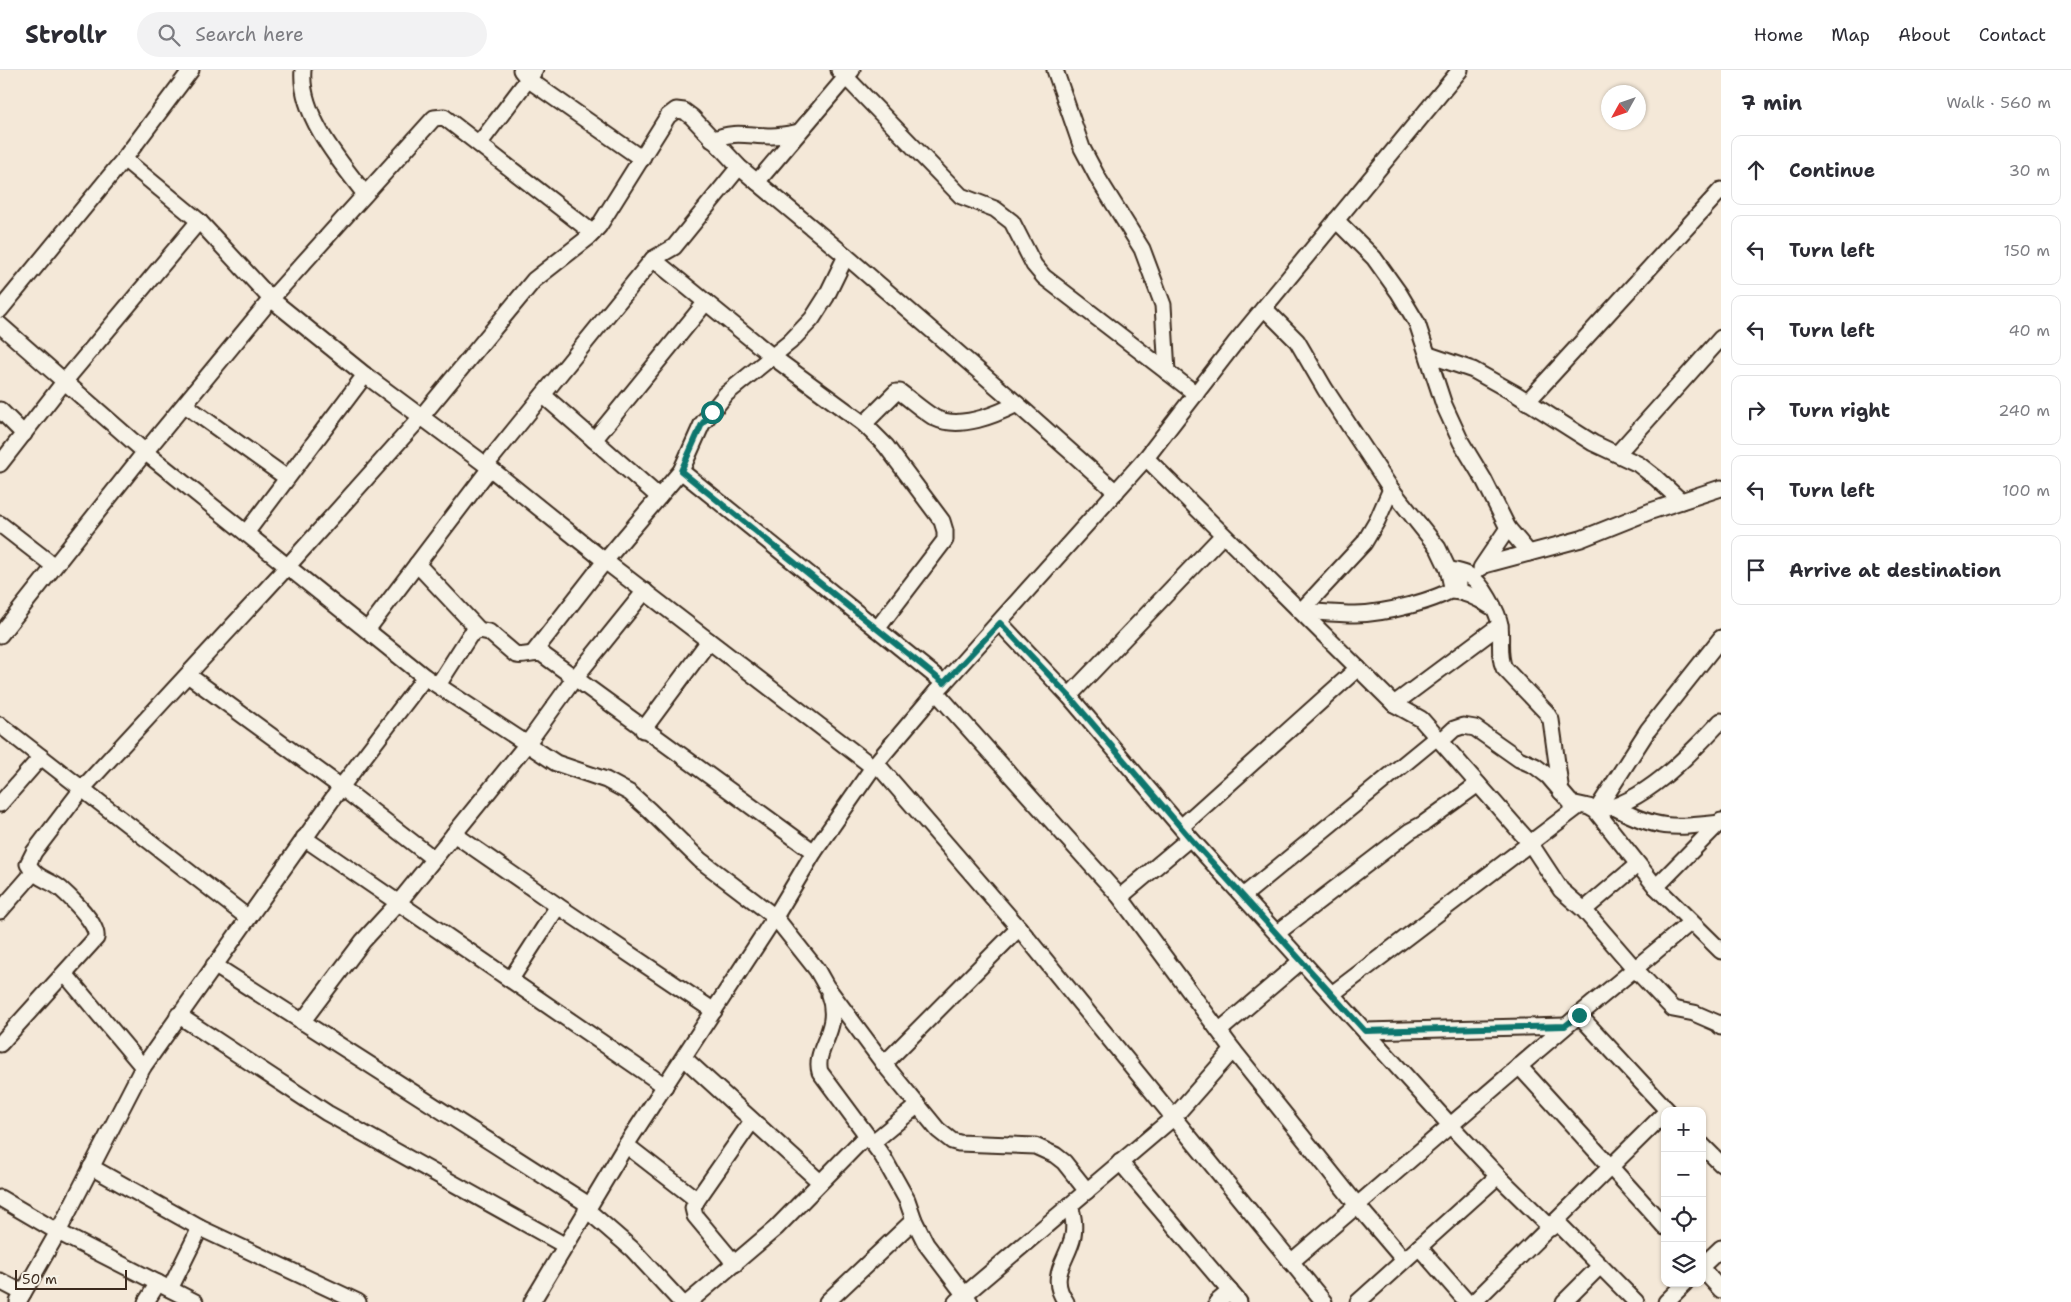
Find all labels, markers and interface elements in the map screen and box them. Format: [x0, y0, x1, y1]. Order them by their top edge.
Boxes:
search box [137, 12, 487, 57]
text: Strollr [25, 19, 107, 51]
icon: search [155, 21, 183, 49]
text: Search here [195, 22, 304, 47]
text: Home [1754, 23, 1803, 47]
text: Map [1831, 23, 1870, 47]
text: About [1898, 23, 1951, 47]
text: Contact [1979, 23, 2046, 47]
north arrow [1601, 85, 1646, 130]
text: 7 min [1741, 89, 1802, 117]
text: Walk · 560 m [1946, 92, 2051, 113]
icon: ahead [1742, 156, 1770, 184]
text: Continue [1789, 158, 1875, 183]
text: 30 m [2009, 160, 2050, 181]
icon: left [1742, 236, 1770, 264]
text: Turn left [1789, 238, 1875, 263]
text: 150 m [2003, 240, 2050, 261]
icon: left [1742, 316, 1770, 344]
text: Turn left [1789, 318, 1875, 343]
text: 40 m [2008, 320, 2050, 341]
icon: right [1742, 396, 1770, 424]
text: Turn right [1789, 398, 1890, 423]
text: 240 m [1998, 400, 2050, 421]
route start [701, 401, 724, 424]
icon: left [1742, 476, 1770, 504]
text: Turn left [1789, 478, 1875, 503]
text: 100 m [2002, 480, 2050, 501]
icon: arrive [1742, 556, 1770, 584]
text: Arrive at destination [1789, 558, 2001, 583]
route end [1568, 1004, 1591, 1027]
map controls [1661, 1107, 1706, 1287]
button: + [1661, 1107, 1706, 1152]
button: − [1661, 1152, 1706, 1197]
button: locate [1661, 1197, 1706, 1242]
button: layers [1661, 1242, 1706, 1287]
scale bar [15, 1267, 128, 1290]
text: 50 m [22, 1270, 57, 1288]

